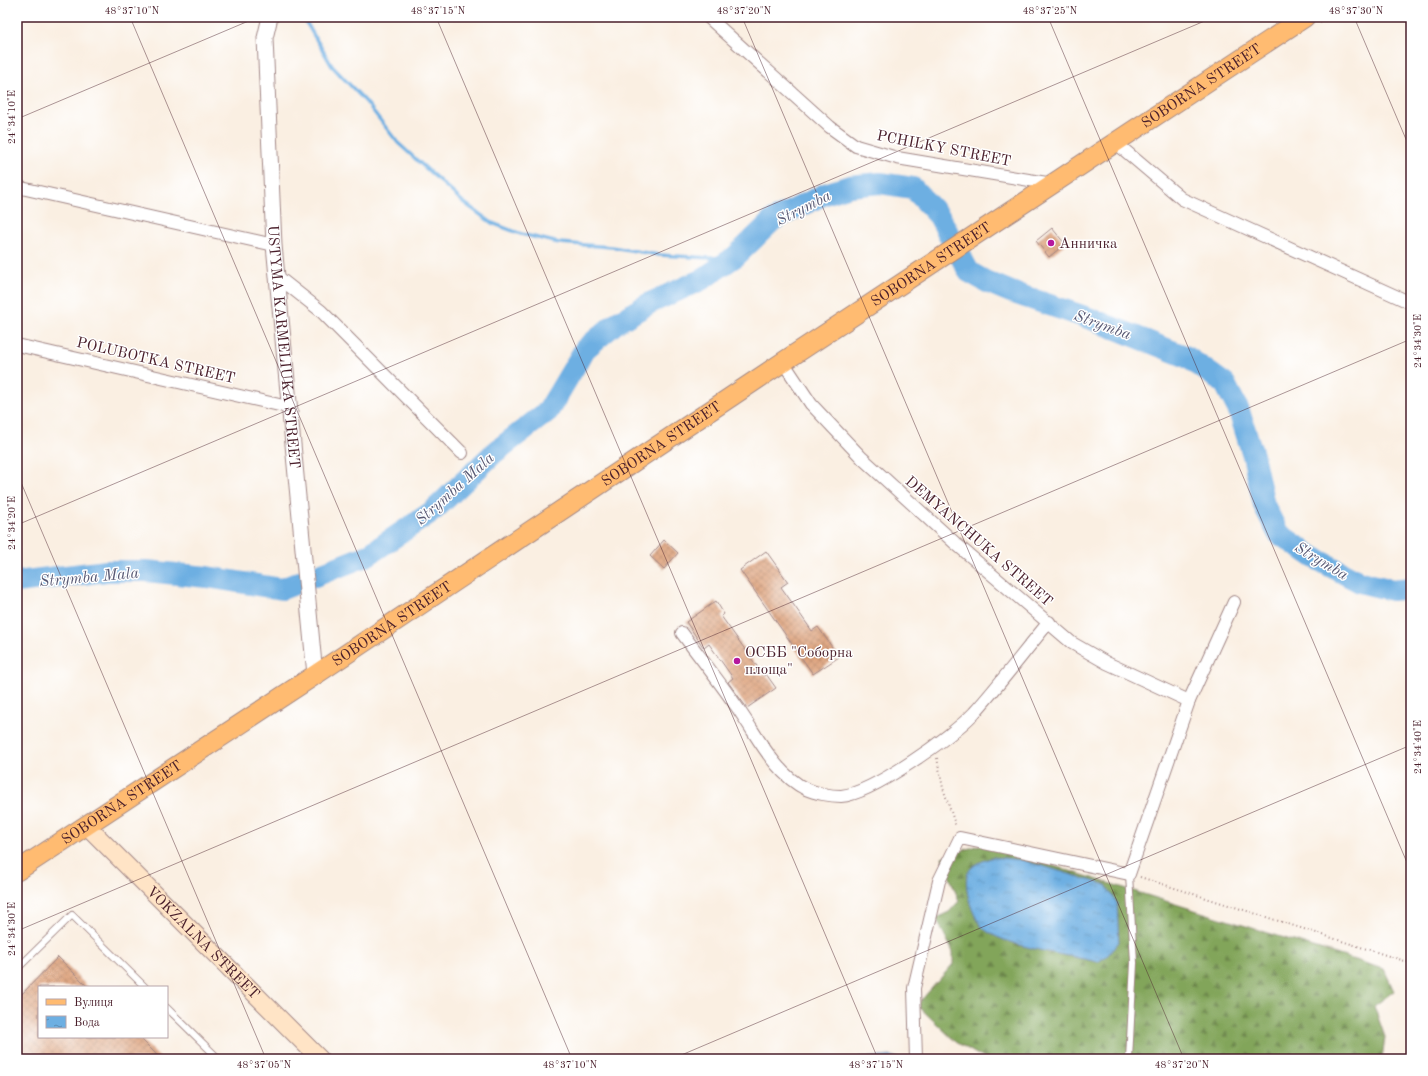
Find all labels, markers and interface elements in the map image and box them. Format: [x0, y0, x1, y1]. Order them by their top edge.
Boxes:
text: 48°37'10"N [105, 6, 160, 16]
text: 48°37'15"N [411, 6, 466, 16]
text: 48°37'20"N [717, 6, 772, 16]
text: 48°37'25"N [1023, 6, 1078, 16]
text: 48°37'30"N [1329, 6, 1384, 16]
street label: SOBORNA STREET [1139, 42, 1265, 132]
text: 24°34'10"E [7, 90, 17, 144]
street label: PCHILKY STREET [875, 129, 1012, 170]
water label: Strymba [774, 188, 834, 229]
street label: SOBORNA STREET [869, 221, 994, 310]
street label: USTYMA KARMELIUKA STREET [264, 225, 301, 469]
place label: Анничка [1059, 237, 1118, 252]
marker: Анничка [1046, 238, 1056, 248]
water label: Strymba [1072, 308, 1133, 344]
text: 24°34'30"E [1413, 314, 1423, 368]
street label: POLUBOTKA STREET [75, 336, 236, 387]
street label: SOBORNA STREET [599, 400, 724, 490]
water label: Strymba Mala [413, 450, 498, 529]
street label: DEMYANCHUKA STREET [902, 474, 1054, 610]
text: 24°34'20"E [7, 496, 17, 550]
water label: Strymba [1291, 540, 1351, 584]
water label: Strymba Mala [39, 566, 140, 590]
street label: SOBORNA STREET [330, 580, 455, 670]
place label: ОСББ "Соборна площа" [745, 646, 853, 678]
marker: ОСББ "Соборна площа" [732, 656, 742, 666]
text: 24°34'40"E [1413, 720, 1423, 774]
street label: SOBORNA STREET [59, 759, 185, 848]
street label: VOKZALNA STREET [143, 884, 262, 1003]
text: 24°34'30"E [7, 902, 17, 956]
legend [38, 986, 168, 1038]
text: Вулиця [74, 997, 113, 1009]
text: Вода [74, 1017, 100, 1029]
text: 48°37'05"N [237, 1060, 292, 1070]
text: 48°37'10"N [543, 1060, 598, 1070]
text: 48°37'15"N [849, 1060, 904, 1070]
text: 48°37'20"N [1155, 1060, 1210, 1070]

